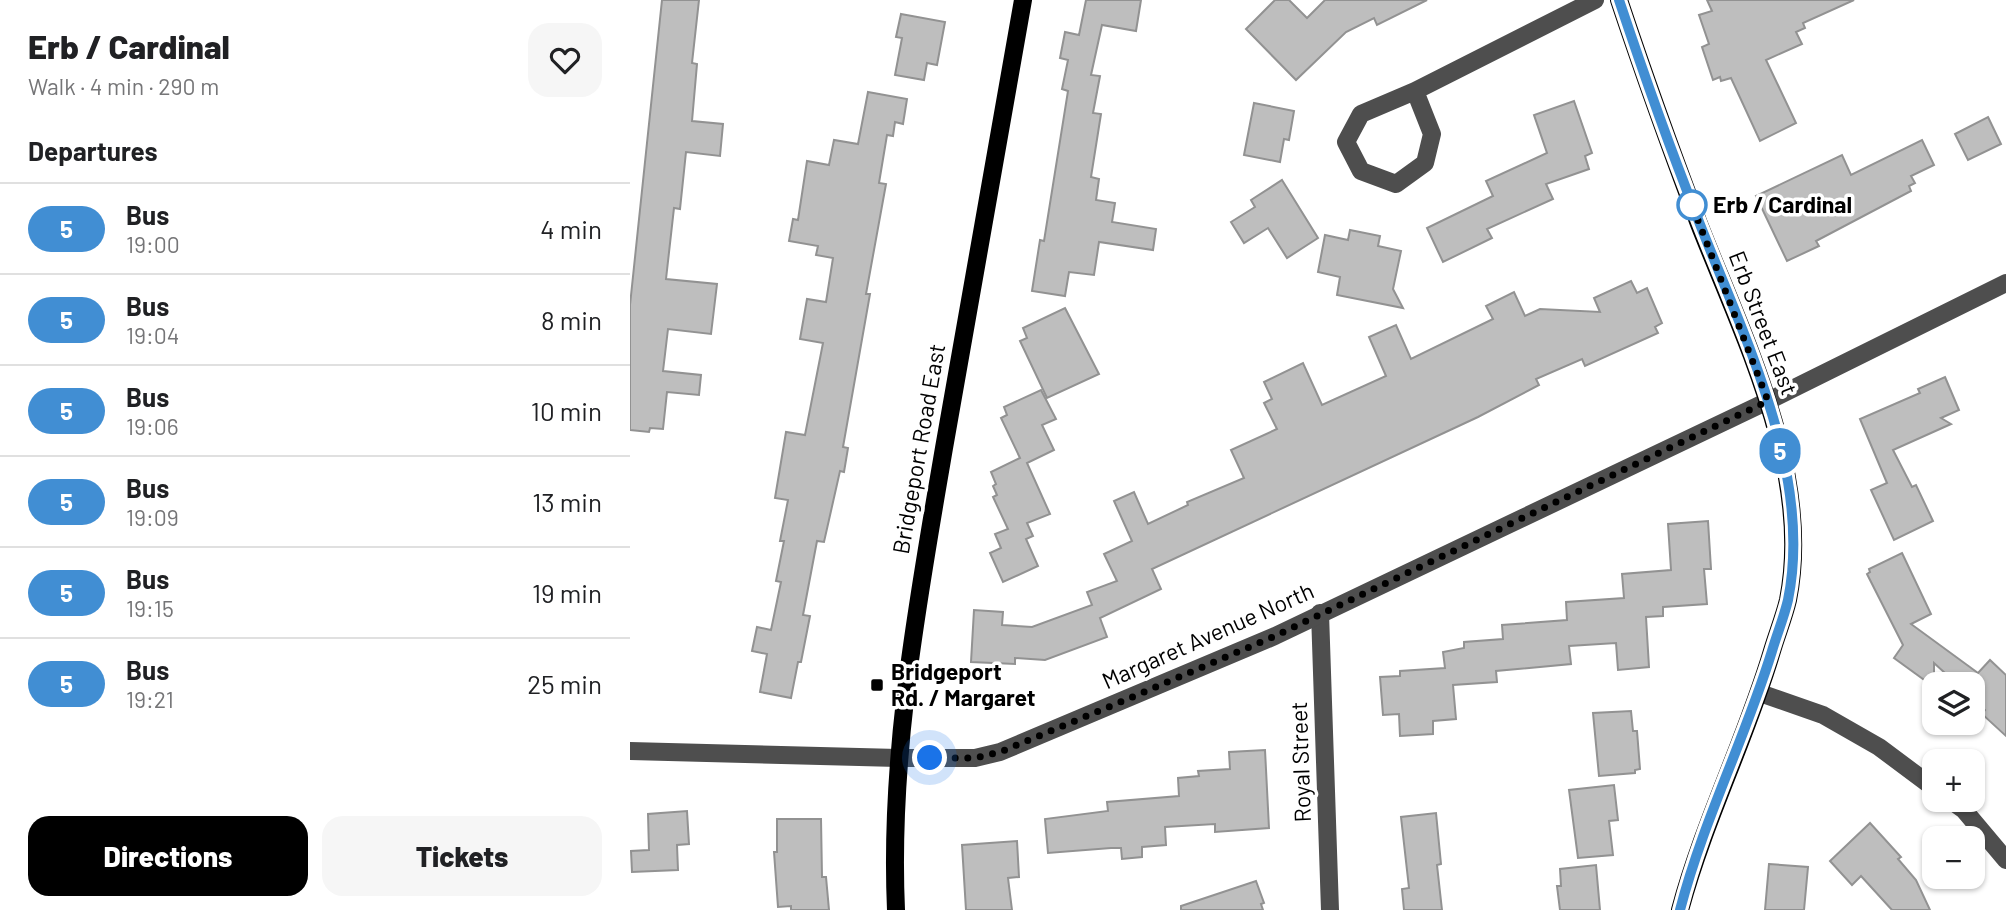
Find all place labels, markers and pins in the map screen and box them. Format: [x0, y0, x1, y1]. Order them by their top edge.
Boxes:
marker: Erb / Cardinal [1677, 190, 1707, 220]
place label: Erb / Cardinal [1713, 190, 1852, 218]
place label: Bridgeport Rd. / Margaret [891, 657, 1036, 711]
marker: Bridgeport Rd. / Margaret [869, 677, 885, 693]

